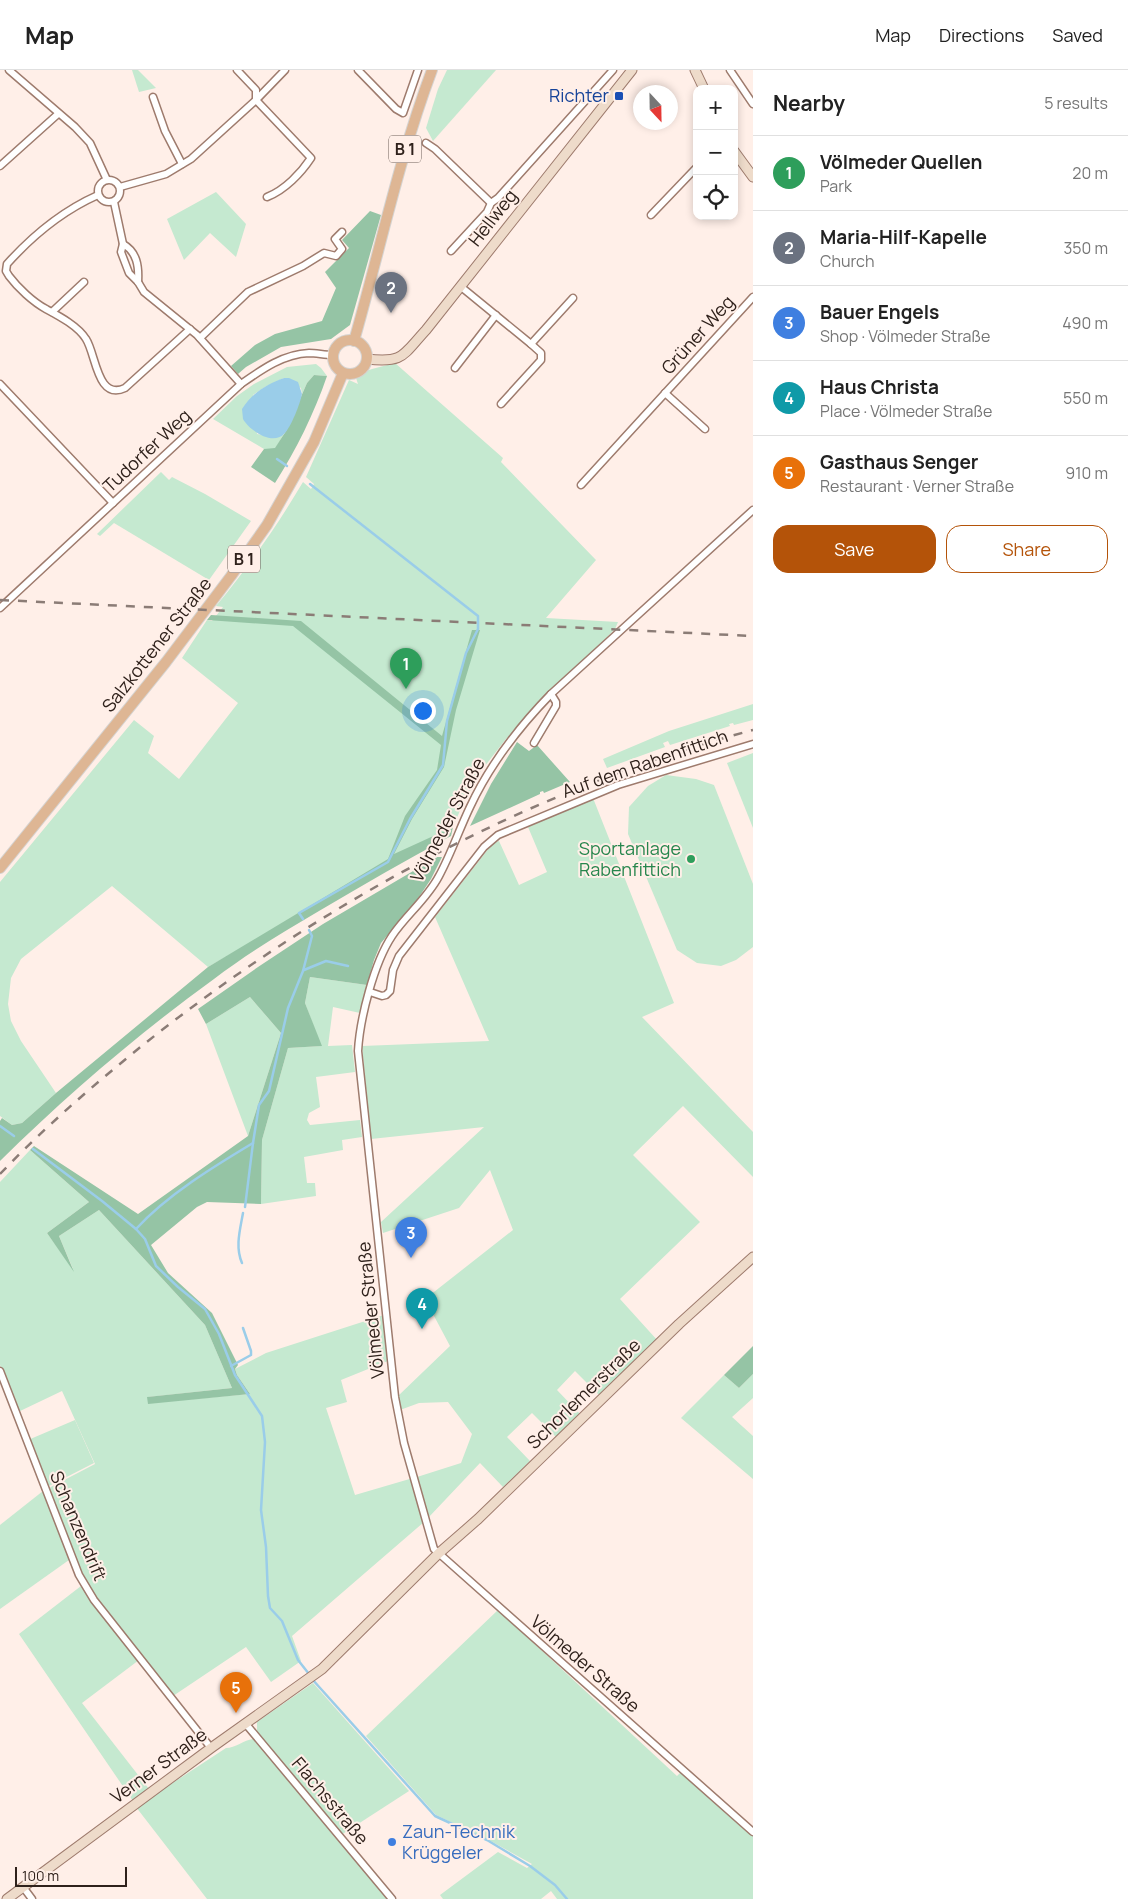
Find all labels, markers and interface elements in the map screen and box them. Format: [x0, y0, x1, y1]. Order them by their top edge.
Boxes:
text: Map [25, 18, 74, 51]
text: Map [875, 23, 911, 47]
text: Directions [939, 23, 1024, 47]
text: Saved [1052, 23, 1103, 47]
place label: Richter [549, 83, 609, 107]
north arrow [633, 85, 678, 130]
map controls [693, 85, 738, 220]
button: + [693, 85, 738, 130]
text: Nearby [773, 89, 845, 117]
marker: Richter [613, 90, 625, 102]
text: 5 results [1044, 92, 1108, 114]
button: − [693, 130, 738, 175]
road number: B 1 [389, 136, 421, 162]
text: Völmeder Quellen [820, 149, 982, 175]
text: 1 [785, 162, 793, 184]
text: 20 m [1072, 162, 1108, 184]
button: locate [693, 175, 738, 220]
text: Park [820, 175, 852, 197]
street label: Hellweg [462, 184, 522, 251]
text: Maria-Hilf-Kapelle [820, 224, 987, 250]
text: 2 [784, 237, 794, 259]
text: 350 m [1063, 237, 1108, 259]
text: Church [820, 250, 874, 272]
pin: 2 [375, 272, 407, 313]
street label: Grüner Weg [656, 290, 739, 379]
text: Bauer Engels [820, 299, 939, 325]
text: 3 [784, 312, 794, 334]
text: 490 m [1062, 312, 1108, 334]
text: Shop · Völmeder Straße [820, 325, 990, 347]
text: Haus Christa [820, 374, 939, 400]
text: 4 [784, 387, 794, 409]
text: 550 m [1063, 387, 1108, 409]
text: Place · Völmeder Straße [820, 400, 992, 422]
street label: Tudorfer Weg [97, 403, 195, 497]
text: Gasthaus Senger [820, 449, 978, 475]
text: 5 [784, 462, 794, 484]
text: 910 m [1065, 462, 1108, 484]
text: Restaurant · Verner Straße [820, 475, 1014, 497]
button: Save [773, 525, 936, 573]
button: Share [946, 525, 1108, 573]
road number: B 1 [228, 546, 260, 572]
street label: Salzkottener Straße [96, 572, 216, 717]
pin: 1 [390, 648, 422, 689]
your location [410, 698, 436, 724]
street label: Auf dem Rabenfittich [559, 723, 731, 803]
street label: Völmeder Straße [404, 753, 490, 886]
place label: Sportanlage Rabenfittich [579, 836, 681, 881]
marker: Sportanlage Rabenfittich [685, 853, 697, 865]
pin: 3 [395, 1217, 427, 1258]
street label: Völmeder Straße [351, 1241, 389, 1380]
pin: 4 [406, 1288, 438, 1329]
street label: Schorlemerstraße [521, 1333, 645, 1454]
street label: Schanzendrift [45, 1467, 113, 1584]
street label: Völmeder Straße [526, 1609, 645, 1717]
pin: 5 [220, 1672, 252, 1713]
street label: Verner Straße [105, 1722, 211, 1808]
street label: Flachsstraße [287, 1751, 374, 1849]
place label: Zaun-Technik Krüggeler [402, 1819, 516, 1864]
marker: Zaun-Technik Krüggeler [386, 1836, 398, 1848]
scale bar [15, 1864, 128, 1887]
text: 100 m [22, 1866, 59, 1885]

